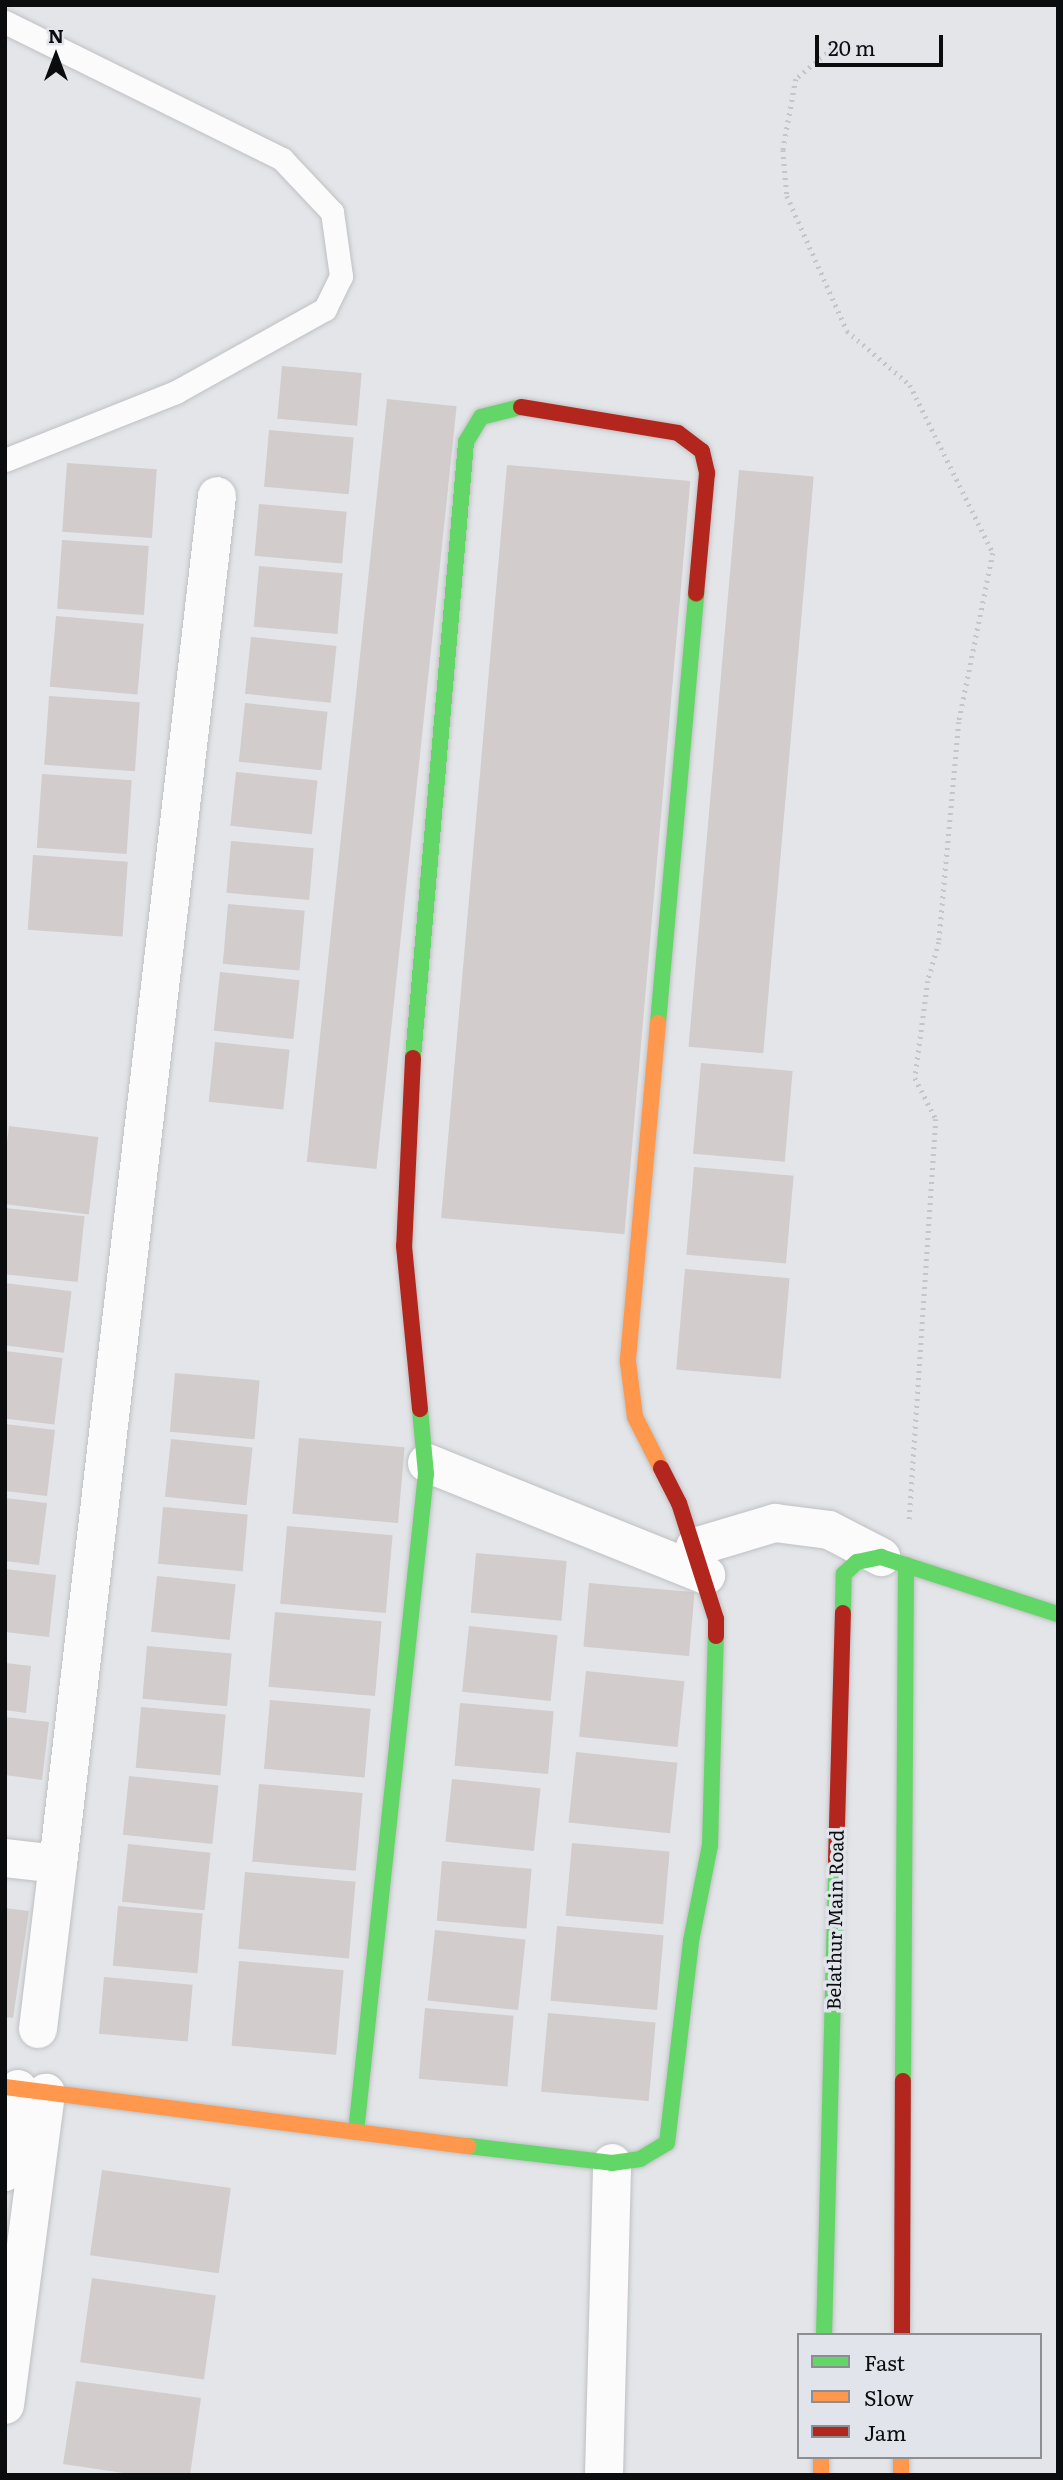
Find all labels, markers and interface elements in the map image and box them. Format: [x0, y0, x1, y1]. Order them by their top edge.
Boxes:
north arrow [21, 21, 91, 91]
text: N [48, 21, 64, 49]
scale bar [818, 21, 946, 65]
text: 20 m [828, 31, 875, 62]
street label: Belathur Main Road [822, 1830, 848, 2010]
legend [797, 2333, 1042, 2459]
text: Fast [864, 2346, 905, 2377]
text: Slow [864, 2381, 914, 2412]
text: Jam [864, 2416, 906, 2447]

